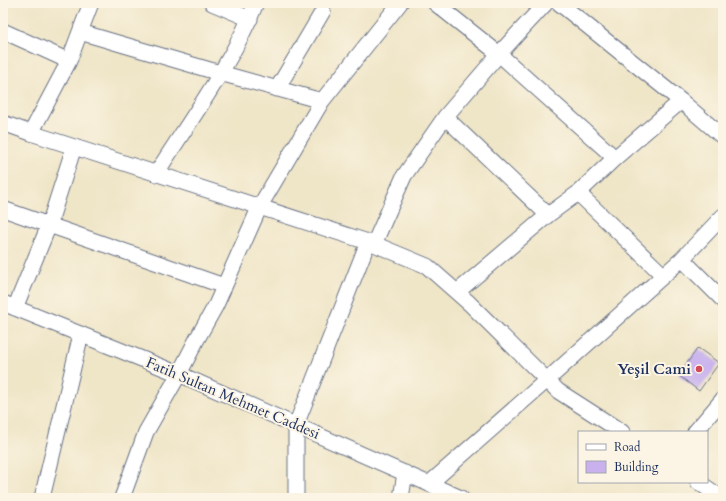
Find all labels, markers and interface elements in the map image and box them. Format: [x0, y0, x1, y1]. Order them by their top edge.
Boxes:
street label: Fatih Sultan Mehmet Caddesi [143, 352, 323, 444]
place label: Yeşil Cami [617, 359, 691, 379]
marker: Yeşil Cami [694, 364, 704, 374]
legend [578, 431, 708, 483]
text: Road [614, 439, 641, 455]
text: Building [614, 459, 659, 475]

